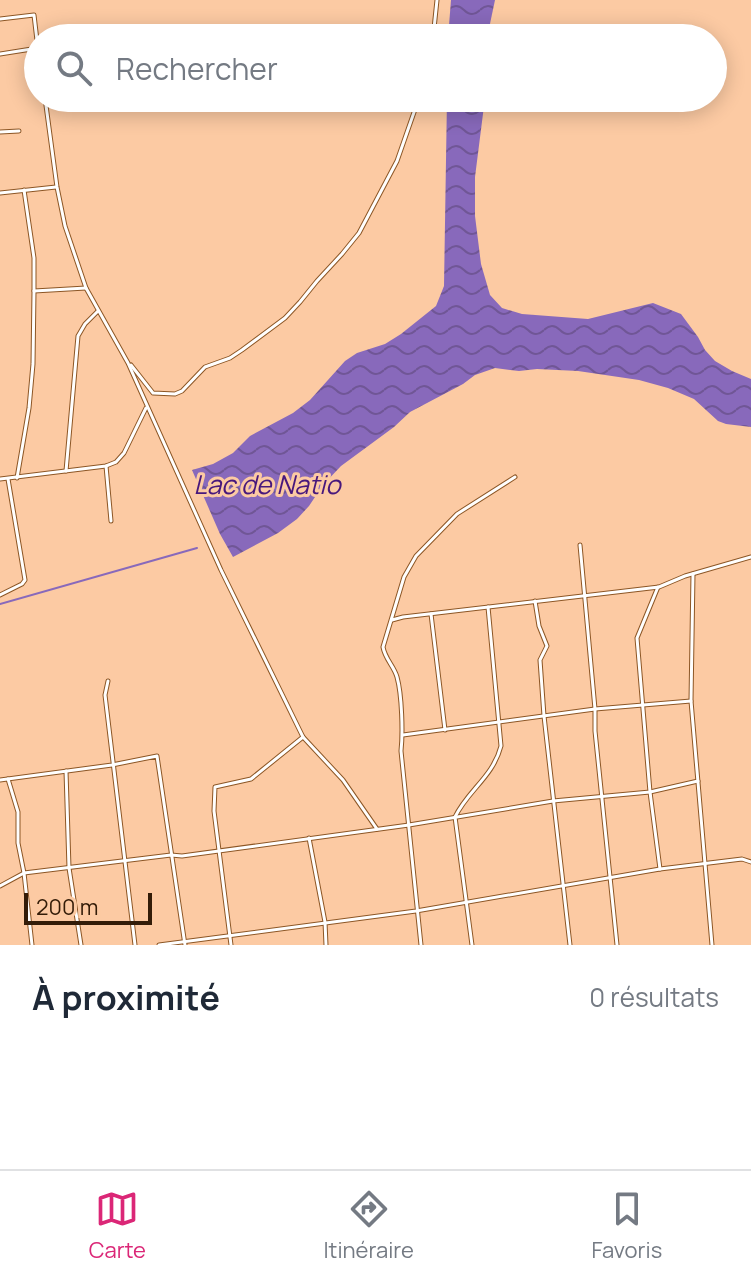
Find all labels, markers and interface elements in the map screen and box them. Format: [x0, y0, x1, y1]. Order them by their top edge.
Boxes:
search box [24, 24, 727, 112]
icon: search [52, 46, 96, 90]
text: Rechercher [116, 48, 278, 89]
water label: Lac de Natio [193, 466, 342, 502]
scale bar [24, 889, 152, 925]
text: 200 m [36, 892, 98, 922]
text: À proximité [32, 974, 220, 1020]
text: 0 résultats [589, 979, 719, 1015]
tab: Carte [89, 1187, 146, 1265]
tab: Itinéraire [323, 1187, 414, 1265]
tab: Favoris [591, 1187, 662, 1265]

